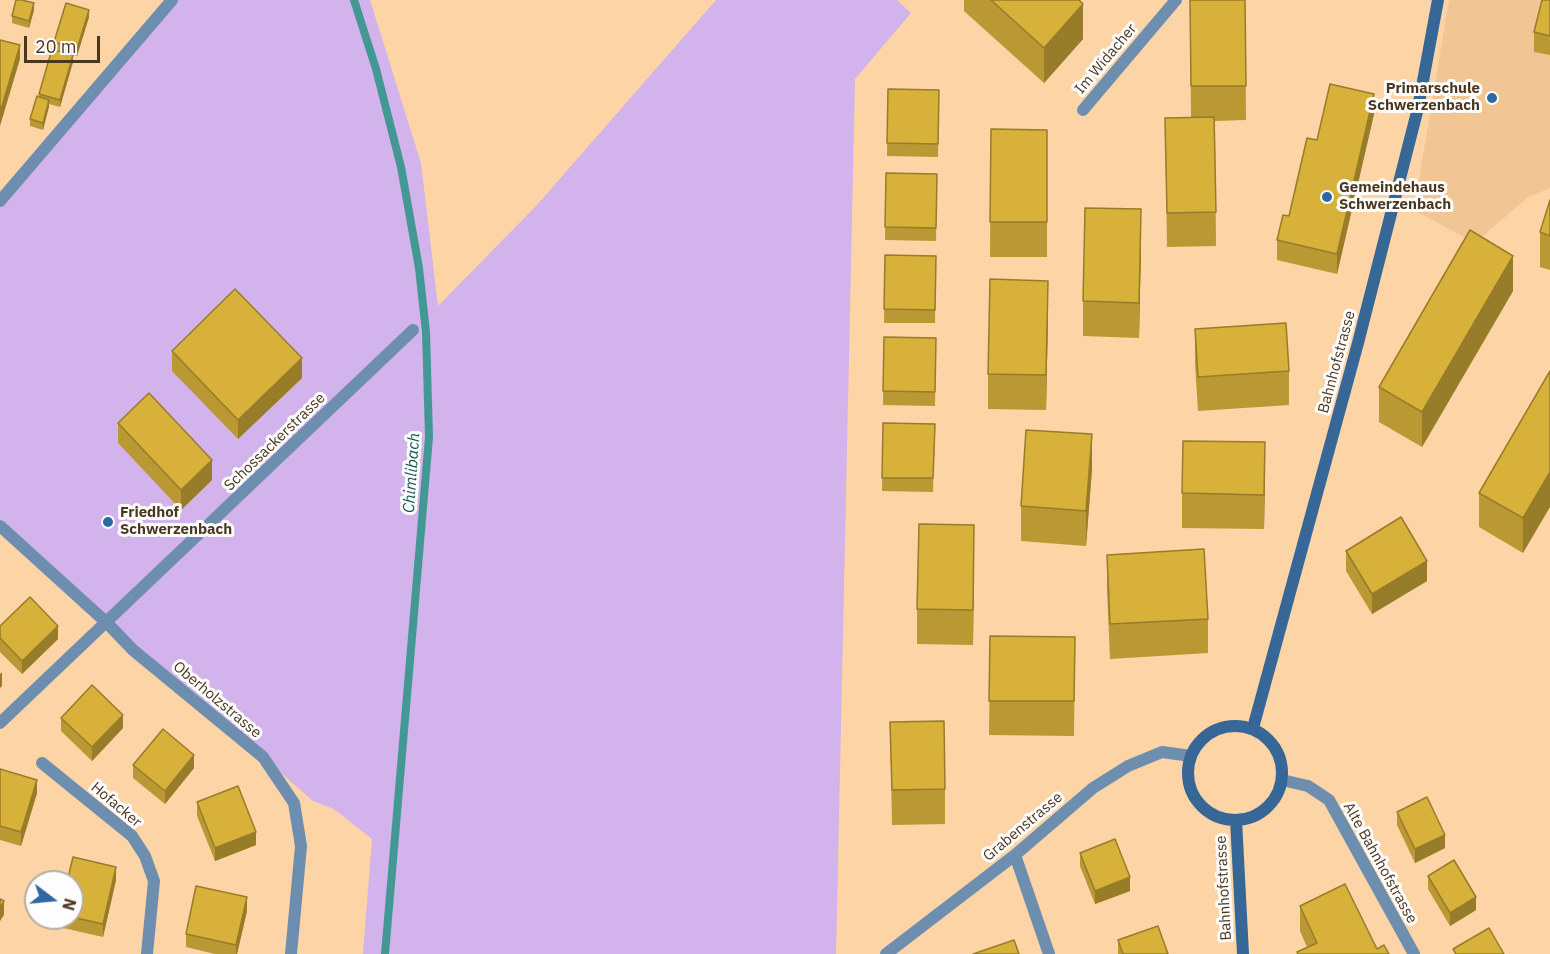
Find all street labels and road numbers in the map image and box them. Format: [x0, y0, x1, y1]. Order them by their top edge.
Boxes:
street label: Im Widacher [1071, 20, 1141, 98]
street label: Bahnhofstrasse [1315, 309, 1359, 415]
street label: Schossackerstrasse [221, 389, 329, 495]
street label: Oberholzstrasse [169, 658, 265, 742]
street label: Hofacker [87, 779, 145, 831]
street label: Grabenstrasse [980, 789, 1066, 865]
street label: Alte Bahnhofstrasse [1339, 799, 1421, 927]
street label: Bahnhofstrasse [1212, 835, 1236, 941]

